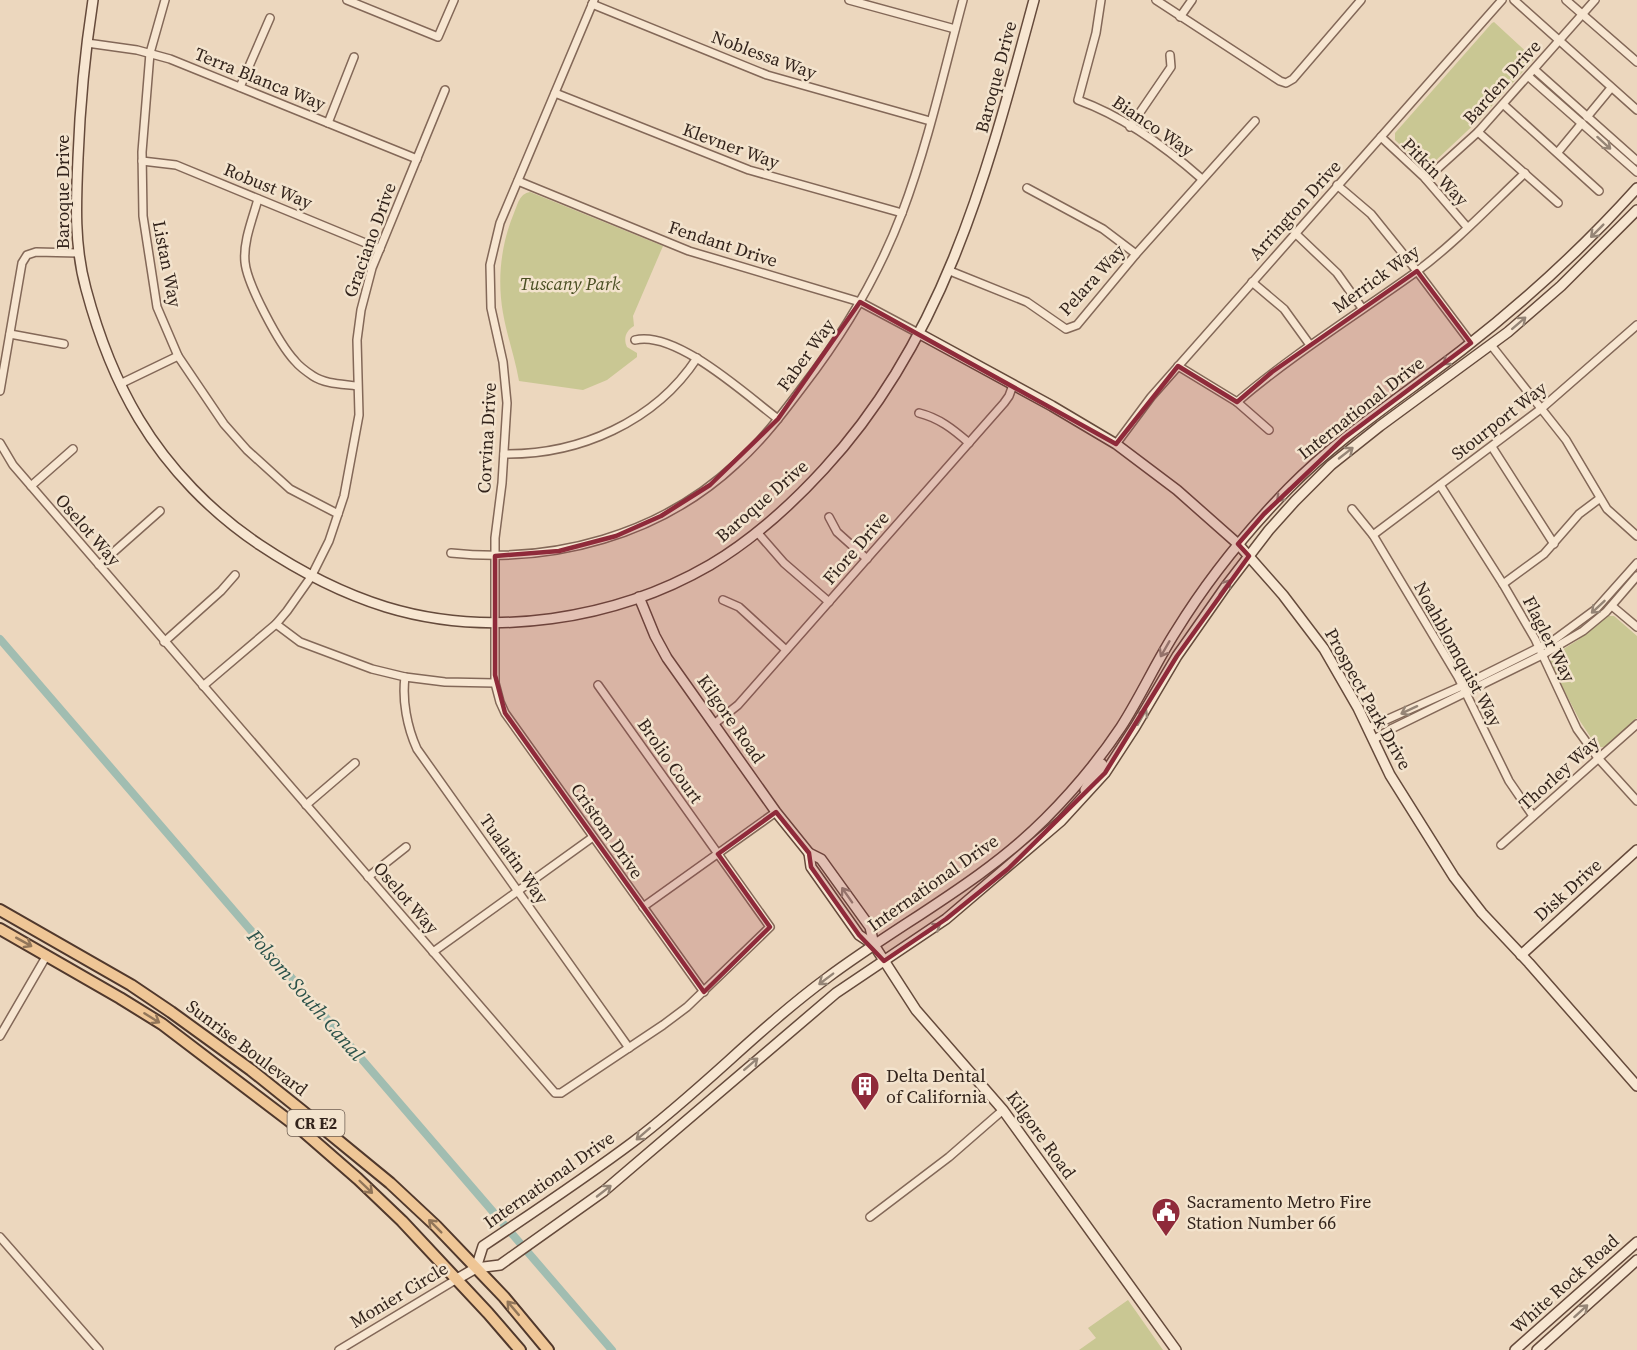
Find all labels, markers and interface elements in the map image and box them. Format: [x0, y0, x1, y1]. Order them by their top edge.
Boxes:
street label: Baroque Drive [969, 18, 1022, 136]
street label: Noblessa Way [708, 24, 821, 85]
street label: Barden Drive [1457, 34, 1546, 129]
street label: Terra Blanca Way [191, 41, 330, 117]
street label: Bianco Way [1108, 89, 1200, 162]
street label: Klevner Way [679, 116, 784, 175]
street label: Pitkin Way [1396, 132, 1475, 212]
street label: Baroque Drive [50, 135, 75, 249]
one-way arrow [1596, 136, 1611, 150]
street label: Arrington Drive [1243, 154, 1346, 265]
street label: Robust Way [220, 156, 317, 215]
street label: Graciano Drive [337, 179, 402, 301]
street label: Fendant Drive [665, 214, 781, 273]
street label: Listan Way [147, 218, 188, 310]
one-way arrow [1589, 223, 1604, 238]
street label: Pelara Way [1053, 238, 1131, 321]
street label: Merrick Way [1327, 238, 1425, 319]
park label: Tuscany Park [520, 271, 621, 296]
street label: Faber Way [771, 313, 841, 396]
one-way arrow [1511, 316, 1526, 330]
street label: International Drive [1292, 350, 1429, 465]
one-way arrow [1442, 352, 1458, 365]
street label: Stourport Way [1446, 375, 1552, 466]
street label: Corvina Drive [471, 382, 502, 494]
one-way arrow [1338, 446, 1354, 459]
street label: Baroque Drive [710, 454, 813, 548]
one-way arrow [1275, 487, 1290, 502]
street label: Oselot Way [50, 488, 127, 572]
street label: Fiore Drive [817, 506, 894, 590]
street label: Noahblomquist Way [1408, 577, 1509, 731]
one-way arrow [1219, 580, 1232, 596]
street label: Flagler Way [1517, 591, 1582, 687]
one-way arrow [1591, 600, 1606, 614]
street label: Prospect Park Drive [1319, 623, 1418, 774]
one-way arrow [1158, 640, 1170, 657]
street label: Kilgore Road [692, 669, 771, 768]
one-way arrow [1401, 705, 1419, 717]
one-way arrow [1136, 709, 1148, 726]
street label: Brolio Court [632, 713, 709, 808]
street label: Thorley Way [1513, 729, 1605, 816]
street label: Cristom Drive [565, 778, 650, 884]
street label: Tualatin Way [474, 809, 555, 909]
street label: International Drive [862, 828, 1003, 937]
street label: Disk Drive [1528, 852, 1607, 927]
street label: Oselot Way [368, 856, 445, 940]
one-way arrow [841, 887, 853, 903]
water label: Folsom South Canal [240, 922, 371, 1067]
one-way arrow [924, 923, 940, 935]
one-way arrow [15, 936, 32, 948]
one-way arrow [818, 972, 834, 985]
street label: Sunrise Boulevard [181, 994, 313, 1102]
one-way arrow [143, 1012, 160, 1024]
one-way arrow [743, 1057, 759, 1070]
place label: Delta Dental of California [886, 1063, 988, 1109]
building icon: Delta Dental of California [849, 1070, 881, 1112]
street label: Kilgore Road [1001, 1086, 1082, 1184]
road number: CR E2 [288, 1110, 344, 1136]
street label: International Drive [478, 1125, 619, 1234]
one-way arrow [636, 1127, 651, 1141]
one-way arrow [358, 1179, 373, 1194]
one-way arrow [595, 1184, 611, 1197]
place label: Sacramento Metro Fire Station Number 66 [1187, 1189, 1371, 1235]
public building icon: Sacramento Metro Fire Station Number 66 [1150, 1196, 1182, 1238]
one-way arrow [428, 1218, 443, 1233]
street label: White Rock Road [1505, 1228, 1624, 1339]
street label: Monier Circle [345, 1255, 452, 1334]
one-way arrow [506, 1301, 520, 1316]
one-way arrow [1573, 1304, 1588, 1318]

